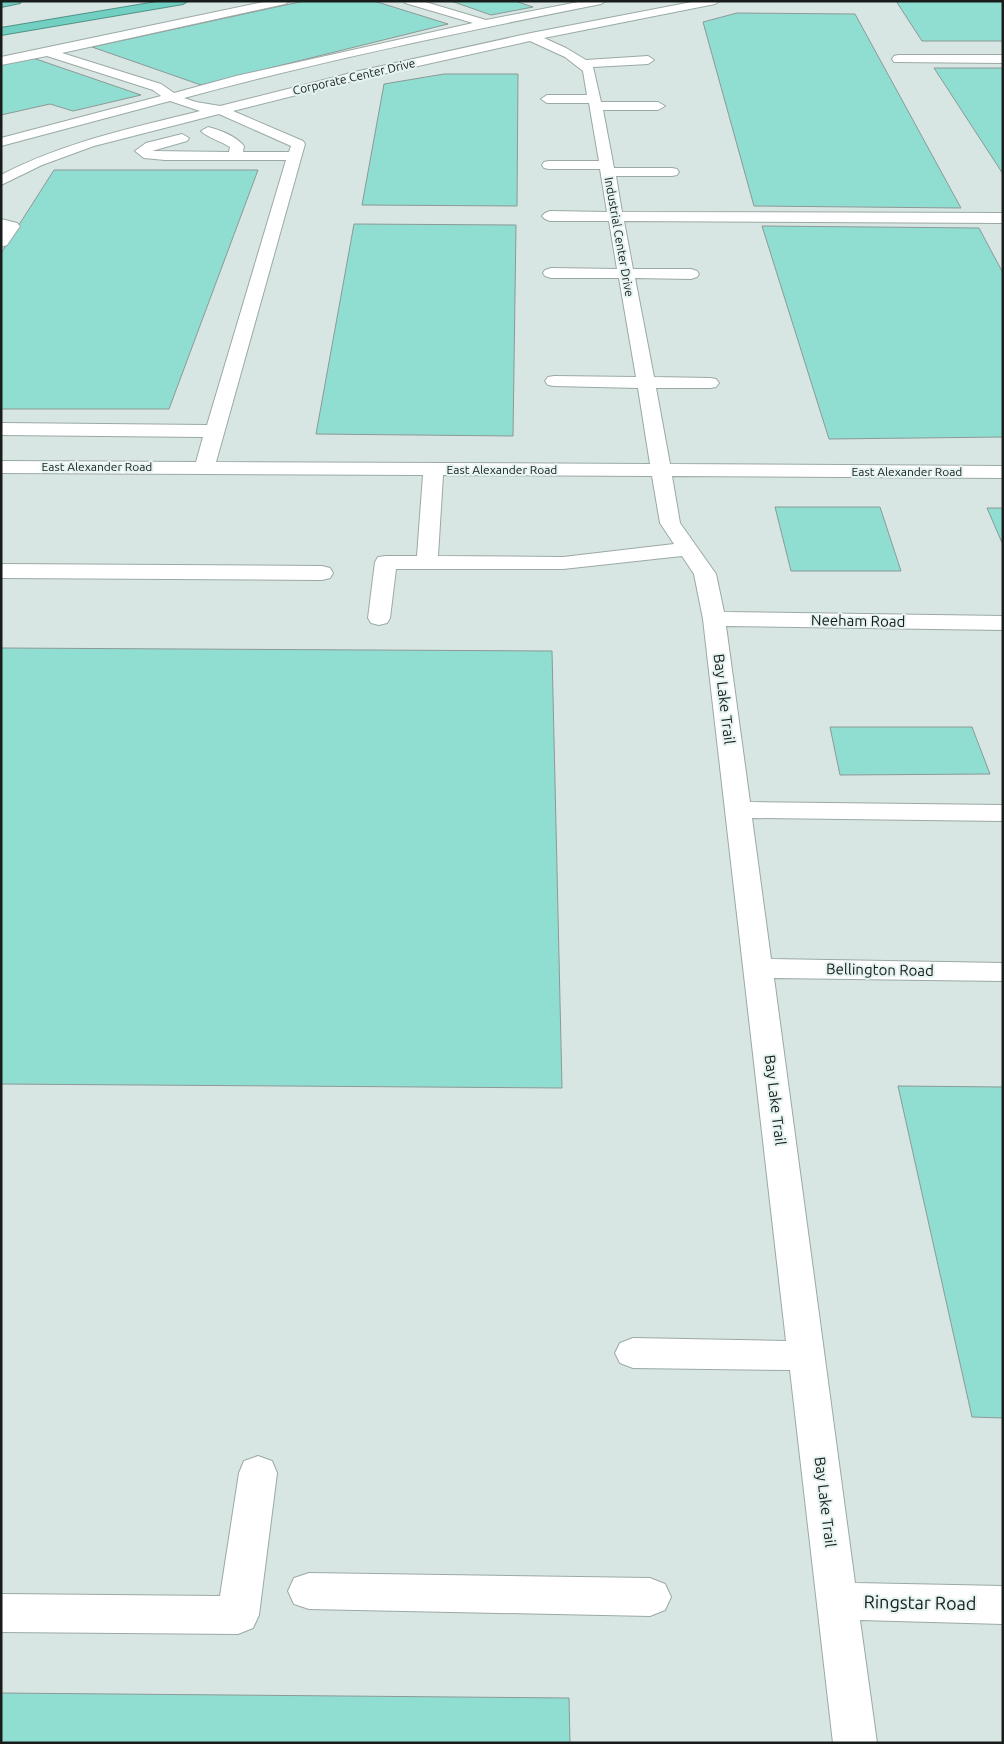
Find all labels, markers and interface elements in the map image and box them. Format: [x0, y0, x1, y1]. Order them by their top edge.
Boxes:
street label: Corporate Center Drive [291, 56, 417, 97]
street label: Industrial Center Drive [603, 176, 636, 298]
street label: East Alexander Road [42, 460, 152, 473]
street label: East Alexander Road [447, 463, 557, 476]
street label: East Alexander Road [852, 465, 962, 478]
street label: Neeham Road [811, 611, 905, 630]
street label: Bay Lake Trail [711, 653, 738, 745]
street label: Bellington Road [826, 960, 934, 979]
street label: Bay Lake Trail [762, 1054, 789, 1146]
street label: Bay Lake Trail [812, 1456, 839, 1548]
street label: Ringstar Road [863, 1591, 977, 1613]

